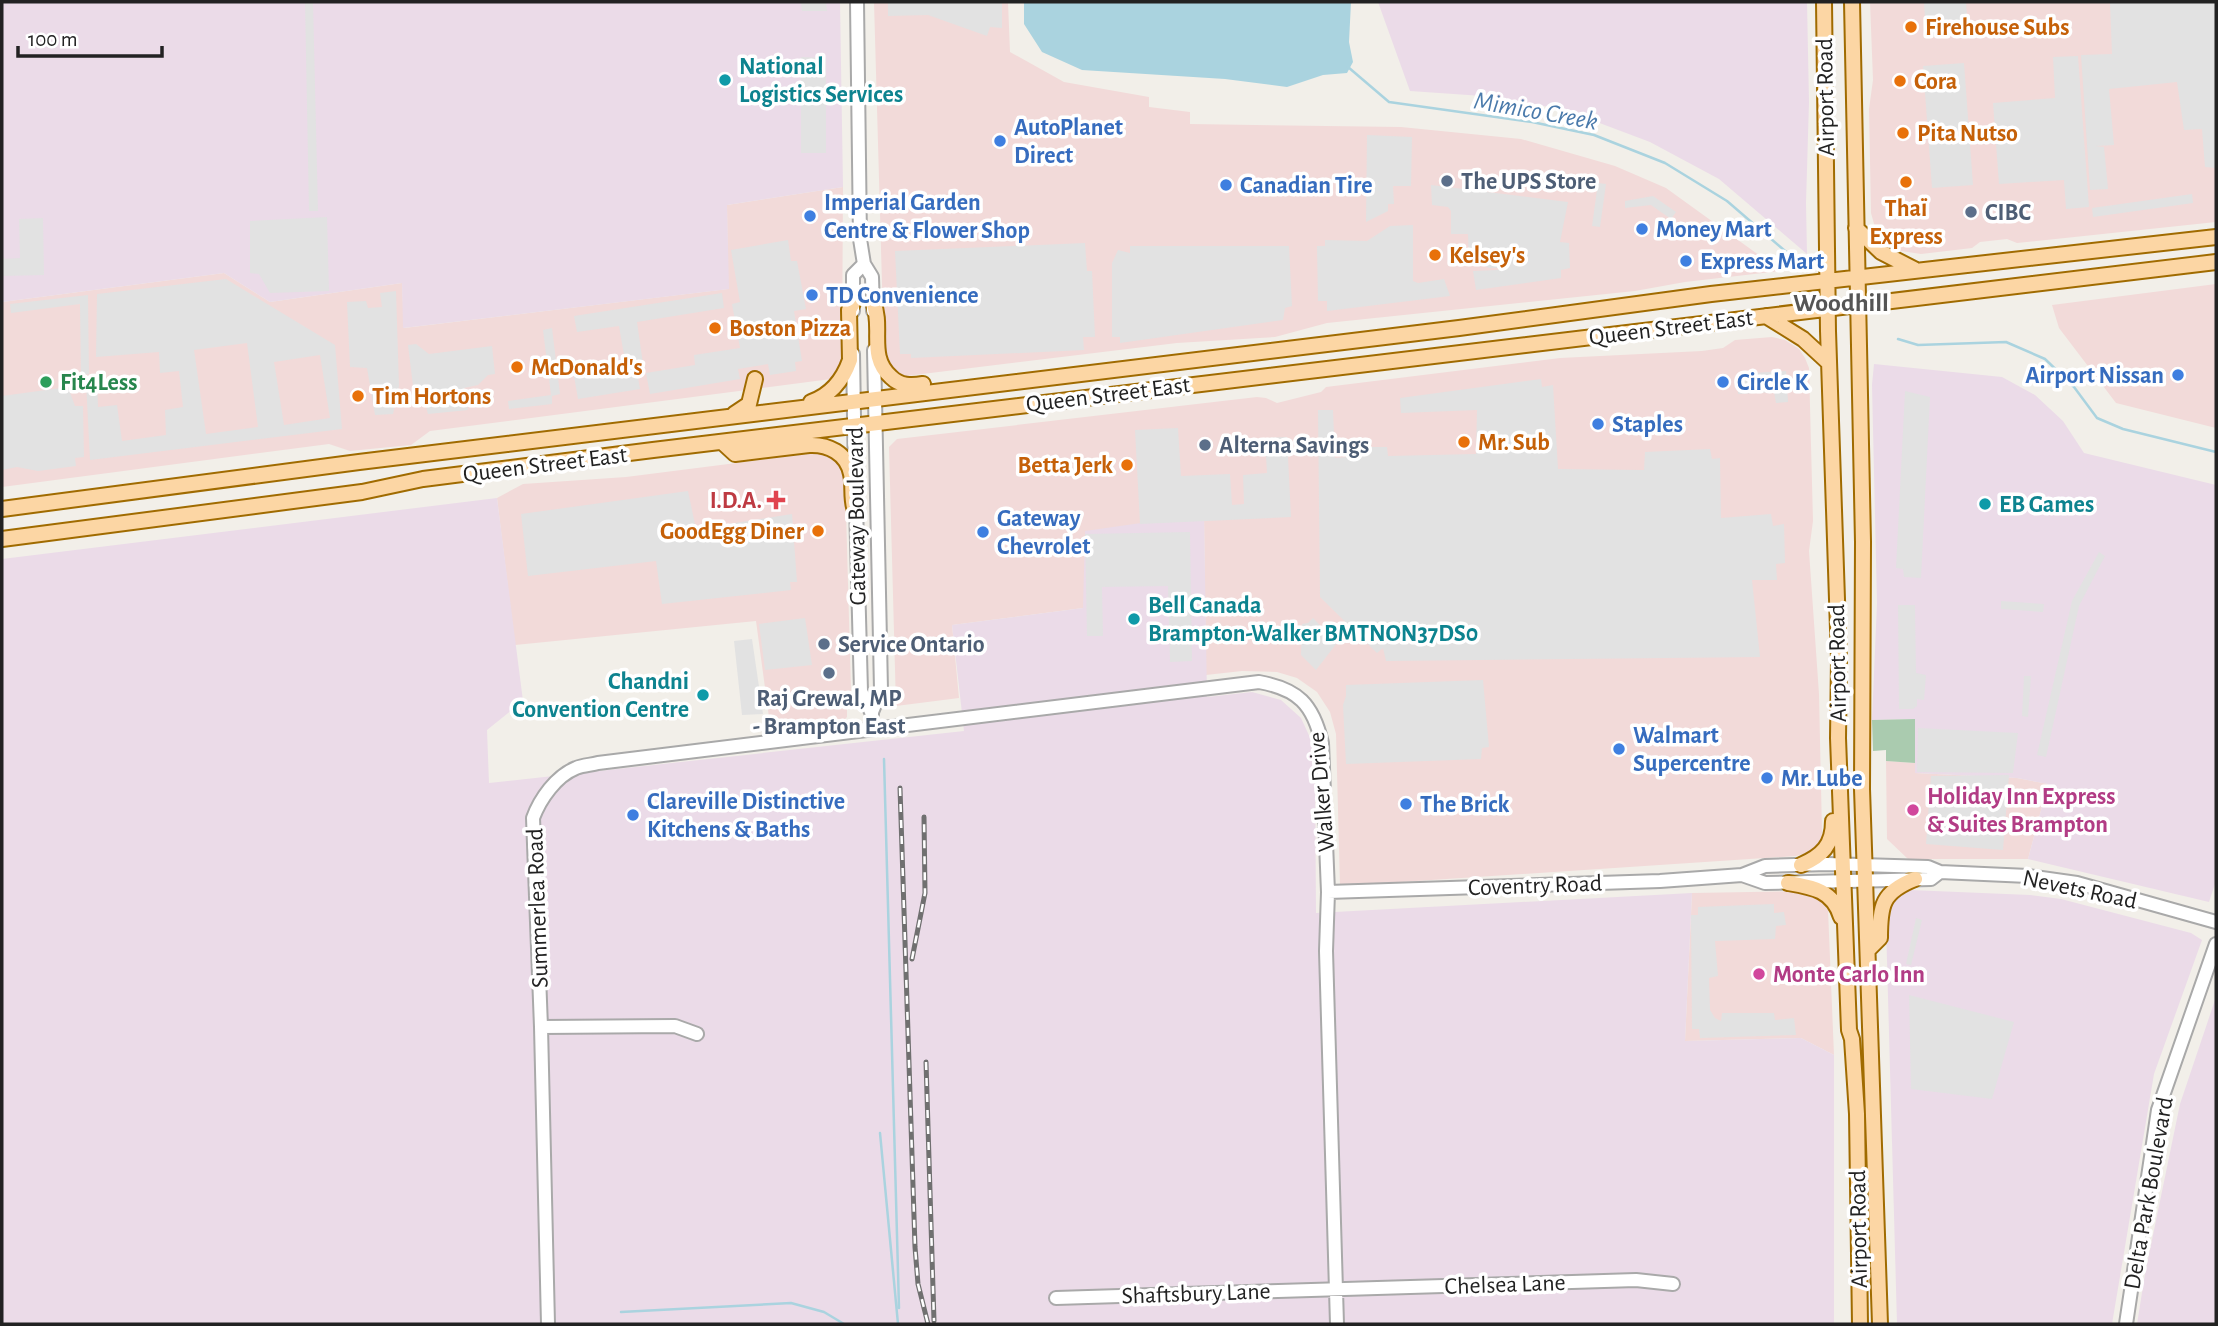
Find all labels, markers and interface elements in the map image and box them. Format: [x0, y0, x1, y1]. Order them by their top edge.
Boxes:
scale bar [18, 14, 161, 58]
place label: Firehouse Subs [1925, 16, 2069, 40]
marker: Firehouse Subs [1903, 19, 1919, 35]
text: 100 m [28, 29, 78, 50]
street label: Airport Road [1813, 38, 1839, 156]
place label: National Logistics Services [739, 55, 903, 107]
place label: Cora [1914, 70, 1957, 94]
marker: National Logistics Services [717, 72, 733, 88]
marker: Cora [1892, 73, 1908, 89]
water label: Mimico Creek [1472, 87, 1600, 135]
place label: AutoPlanet Direct [1014, 116, 1123, 168]
place label: Pita Nutso [1917, 122, 2018, 146]
marker: Pita Nutso [1895, 125, 1911, 141]
marker: AutoPlanet Direct [992, 133, 1008, 149]
place label: The UPS Store [1461, 170, 1596, 194]
marker: The UPS Store [1439, 173, 1455, 189]
place label: Canadian Tire [1240, 174, 1373, 198]
marker: Thaï Express [1898, 174, 1914, 190]
marker: Canadian Tire [1218, 177, 1234, 193]
place label: Imperial Garden Centre & Flower Shop [824, 191, 1030, 243]
place label: Thaï Express [1869, 197, 1943, 249]
place label: CIBC [1985, 201, 2031, 225]
marker: CIBC [1963, 204, 1979, 220]
marker: Imperial Garden Centre & Flower Shop [802, 208, 818, 224]
place label: Money Mart [1656, 218, 1772, 242]
marker: Money Mart [1634, 221, 1650, 237]
place label: Kelsey's [1449, 244, 1525, 268]
marker: Kelsey's [1427, 247, 1443, 263]
place label: Express Mart [1700, 250, 1824, 274]
marker: Express Mart [1678, 253, 1694, 269]
place label: TD Convenience [826, 284, 979, 308]
marker: TD Convenience [804, 287, 820, 303]
district label: Woodhill [1793, 290, 1889, 316]
street label: Queen Street East [1588, 306, 1755, 350]
place label: Boston Pizza [729, 317, 851, 341]
marker: Boston Pizza [707, 320, 723, 336]
place label: McDonald's [531, 356, 643, 380]
marker: McDonald's [509, 359, 525, 375]
place label: Airport Nissan [2025, 364, 2164, 388]
marker: Airport Nissan [2170, 367, 2186, 383]
place label: Fit4Less [60, 371, 137, 395]
place label: Circle K [1737, 371, 1809, 395]
street label: Queen Street East [1025, 373, 1192, 417]
marker: Fit4Less [38, 374, 54, 390]
marker: Circle K [1715, 374, 1731, 390]
place label: Tim Hortons [372, 385, 491, 409]
marker: Tim Hortons [350, 388, 366, 404]
place label: Staples [1612, 413, 1683, 437]
marker: Staples [1590, 416, 1606, 432]
street label: Gateway Boulevard [843, 426, 871, 606]
place label: Mr. Sub [1478, 431, 1550, 455]
place label: Alterna Savings [1219, 434, 1369, 458]
marker: Mr. Sub [1456, 434, 1472, 450]
marker: Alterna Savings [1197, 437, 1213, 453]
street label: Queen Street East [462, 443, 629, 487]
place label: Betta Jerk [1018, 454, 1113, 478]
marker: Betta Jerk [1119, 457, 1135, 473]
place label: I.D.A. [710, 489, 762, 513]
marker: I.D.A. [768, 492, 784, 508]
place label: EB Games [1999, 493, 2094, 517]
marker: EB Games [1977, 496, 1993, 512]
place label: Gateway Chevrolet [997, 507, 1090, 559]
place label: GoodEgg Diner [660, 520, 805, 544]
marker: GoodEgg Diner [810, 523, 826, 539]
marker: Gateway Chevrolet [975, 524, 991, 540]
place label: Bell Canada Brampton-Walker BMTNON37DS0 [1148, 594, 1478, 646]
street label: Airport Road [1825, 604, 1851, 722]
marker: Bell Canada Brampton-Walker BMTNON37DS0 [1126, 611, 1142, 627]
place label: Service Ontario [838, 633, 985, 657]
marker: Service Ontario [816, 636, 832, 652]
marker: Raj Grewal, MP - Brampton East [821, 665, 837, 681]
place label: Chandni Convention Centre [512, 670, 689, 722]
marker: Chandni Convention Centre [695, 687, 711, 703]
place label: Raj Grewal, MP - Brampton East [753, 687, 905, 739]
place label: Walmart Supercentre [1633, 724, 1751, 776]
street label: Walker Drive [1305, 731, 1339, 853]
marker: Walmart Supercentre [1611, 741, 1627, 757]
place label: Mr. Lube [1781, 767, 1863, 791]
marker: Mr. Lube [1759, 770, 1775, 786]
place label: Holiday Inn Express & Suites Brampton [1927, 785, 2116, 837]
place label: Clareville Distinctive Kitchens & Baths [647, 790, 845, 842]
place label: The Brick [1420, 793, 1509, 817]
marker: The Brick [1398, 796, 1414, 812]
marker: Holiday Inn Express & Suites Brampton [1905, 802, 1921, 818]
marker: Clareville Distinctive Kitchens & Baths [625, 807, 641, 823]
street label: Summerlea Road [523, 828, 553, 988]
street label: Nevets Road [2021, 866, 2139, 914]
street label: Coventry Road [1467, 872, 1603, 900]
place label: Monte Carlo Inn [1773, 963, 1925, 987]
marker: Monte Carlo Inn [1751, 966, 1767, 982]
street label: Delta Park Boulevard [2120, 1095, 2178, 1291]
street label: Airport Road [1846, 1170, 1872, 1288]
street label: Chelsea Lane [1444, 1271, 1566, 1299]
street label: Shaftsbury Lane [1121, 1279, 1271, 1309]

